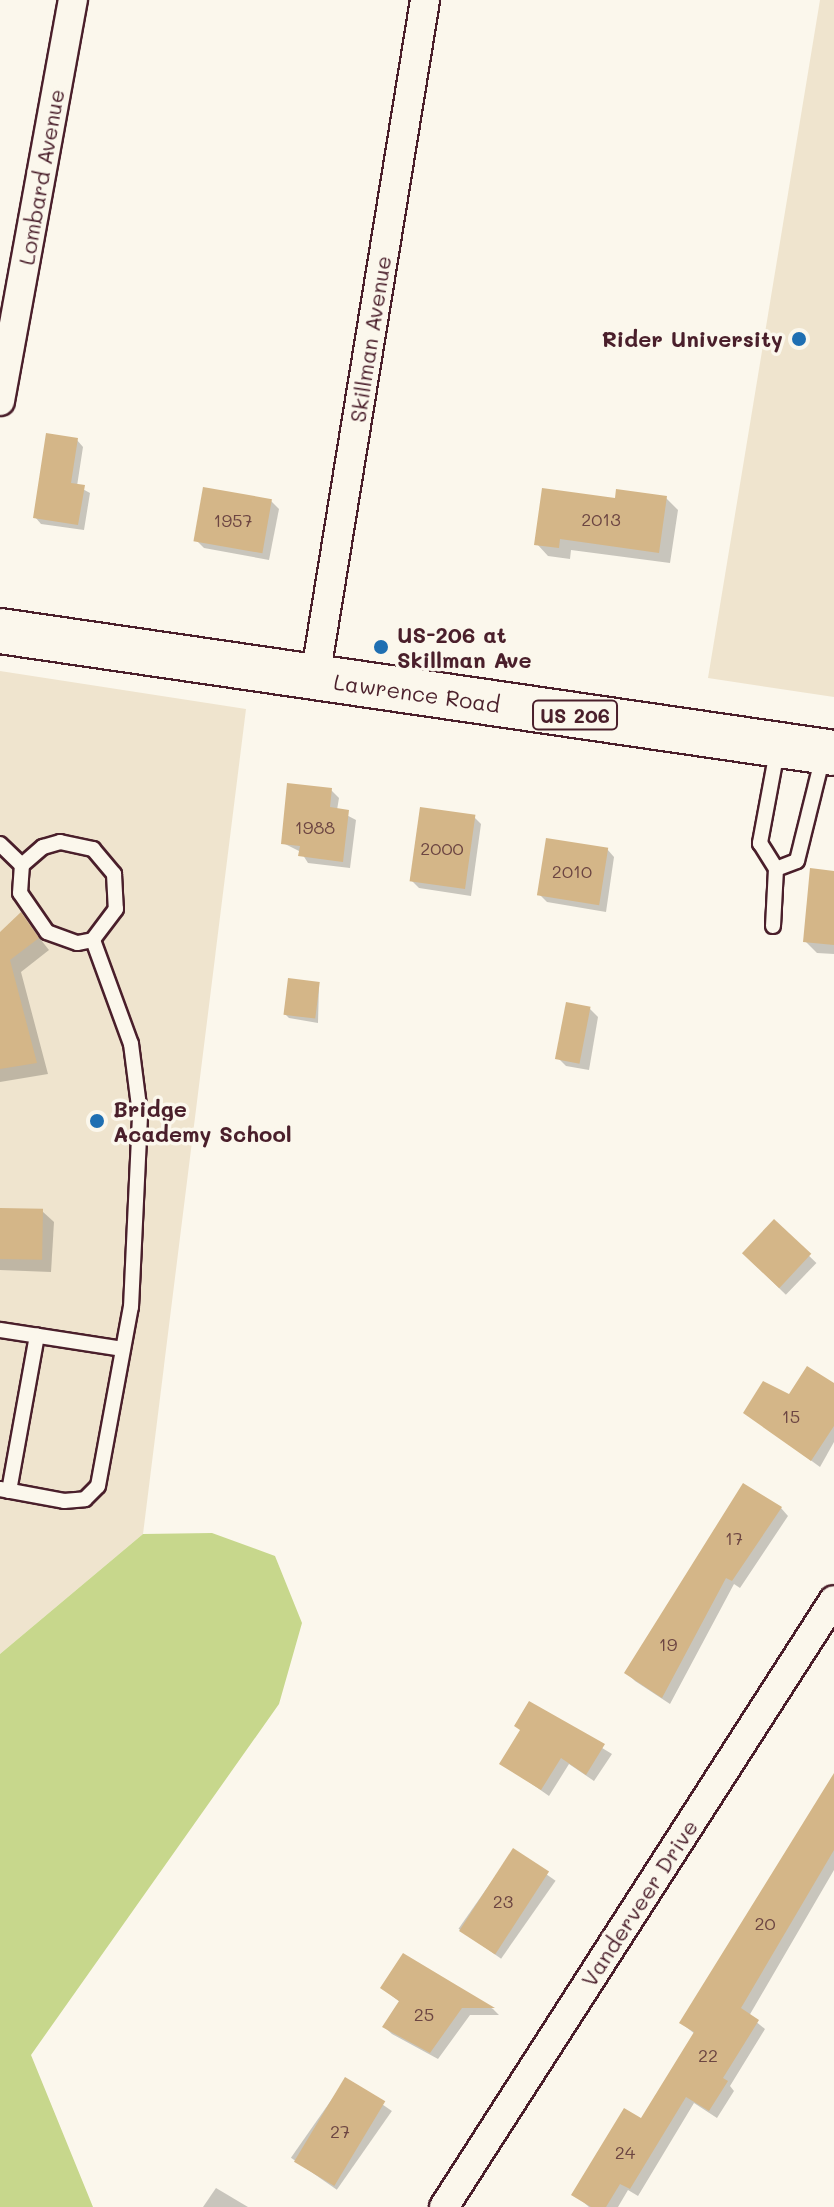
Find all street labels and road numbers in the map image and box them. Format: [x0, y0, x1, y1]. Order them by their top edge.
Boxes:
street label: Lombard Avenue [13, 87, 69, 267]
street label: Skillman Avenue [344, 254, 396, 424]
street label: Lawrence Road [332, 668, 502, 718]
road number: US 206 [531, 699, 619, 731]
street label: Vanderveer Drive [575, 1815, 703, 1991]

